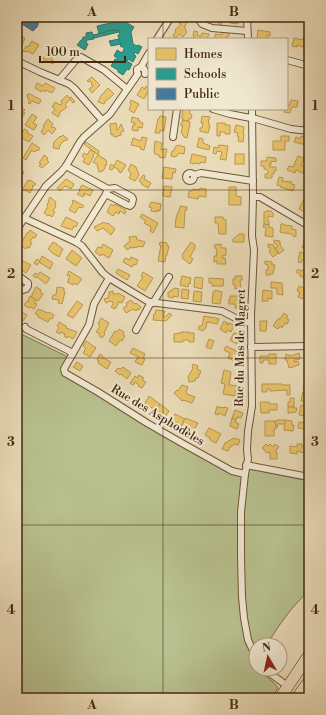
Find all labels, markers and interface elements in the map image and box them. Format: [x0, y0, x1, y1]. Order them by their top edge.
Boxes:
text: A [86, 4, 97, 20]
text: B [229, 4, 239, 20]
scale bar [40, 38, 125, 64]
legend [148, 38, 288, 110]
text: 100 m [46, 45, 80, 60]
text: Homes [184, 47, 222, 62]
text: Schools [184, 67, 226, 82]
text: Public [184, 87, 220, 102]
text: 1 [8, 98, 15, 114]
text: 1 [312, 98, 319, 114]
text: 2 [7, 266, 15, 282]
text: 2 [311, 266, 319, 282]
street label: Rue du Mas de Magret [232, 288, 249, 407]
street label: Rue des Asphodèles [108, 382, 207, 449]
text: 3 [7, 434, 15, 450]
text: 3 [311, 434, 319, 450]
text: 4 [7, 602, 16, 618]
text: 4 [311, 602, 320, 618]
north arrow [248, 637, 288, 677]
text: N [261, 640, 272, 656]
text: A [86, 697, 97, 713]
text: B [229, 697, 239, 713]

